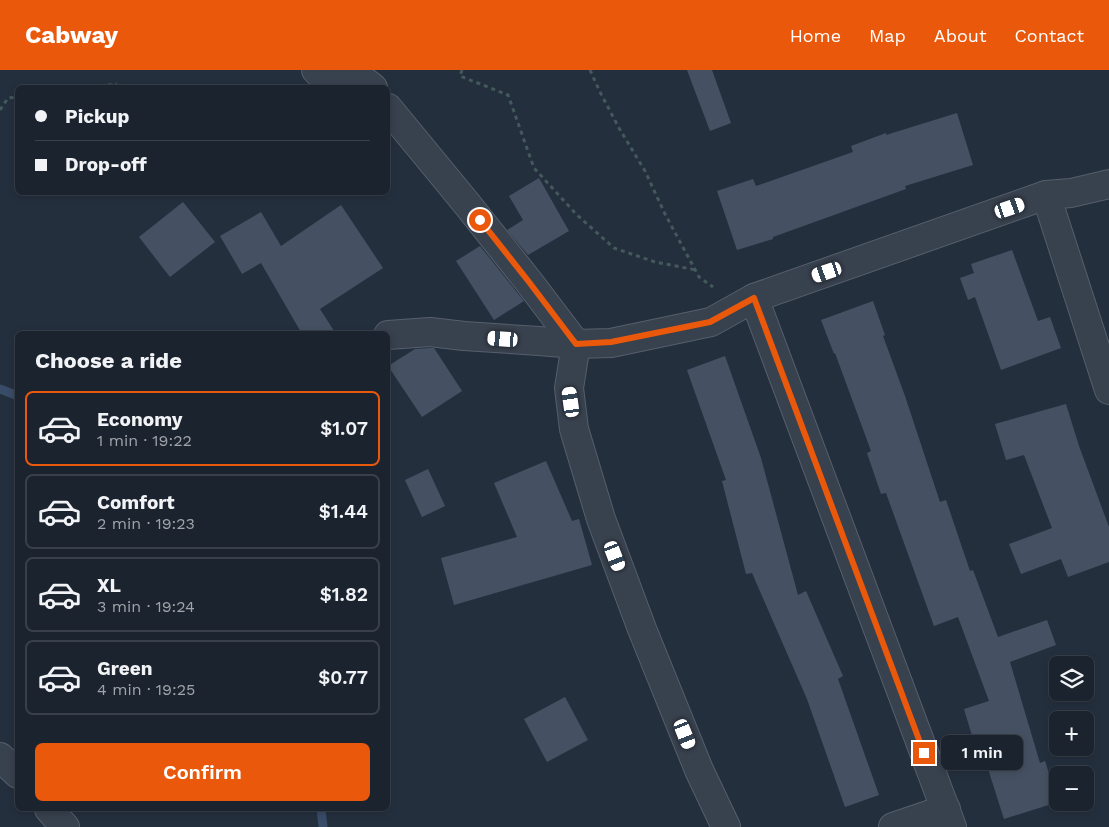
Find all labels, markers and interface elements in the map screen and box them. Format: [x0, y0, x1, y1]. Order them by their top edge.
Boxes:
text: Cabway [25, 21, 118, 49]
text: Home [790, 25, 841, 46]
text: Map [869, 25, 906, 46]
text: About [934, 25, 986, 46]
text: Contact [1014, 25, 1084, 46]
text: Pickup [65, 105, 129, 128]
text: Drop-off [65, 153, 147, 176]
car [993, 196, 1026, 220]
route start [469, 209, 491, 231]
car [810, 260, 843, 284]
car [487, 330, 518, 348]
text: Choose a ride [35, 348, 182, 373]
car [561, 386, 580, 418]
icon: car [37, 406, 82, 451]
text: Economy [97, 408, 182, 431]
text: $1.07 [320, 417, 368, 440]
text: 1 min · 19:22 [97, 431, 192, 450]
icon: car [37, 489, 82, 534]
text: Comfort [97, 491, 175, 514]
text: $1.44 [319, 500, 368, 523]
text: 2 min · 19:23 [97, 514, 195, 533]
car [602, 539, 627, 573]
icon: car [37, 572, 82, 617]
text: XL [97, 574, 121, 597]
text: $1.82 [320, 583, 368, 606]
text: 3 min · 19:24 [97, 597, 195, 616]
icon: car [37, 655, 82, 700]
map controls [1049, 656, 1094, 811]
button: layers [1049, 656, 1094, 701]
text: Green [97, 657, 153, 680]
text: $0.77 [318, 666, 368, 689]
text: 4 min · 19:25 [97, 680, 195, 699]
button: + [1049, 711, 1094, 756]
car [672, 717, 697, 751]
callout: 1 min [942, 736, 1024, 770]
route end [913, 742, 935, 764]
button: Confirm [35, 743, 370, 801]
text: 1 min [961, 743, 1003, 762]
button: − [1049, 766, 1094, 811]

